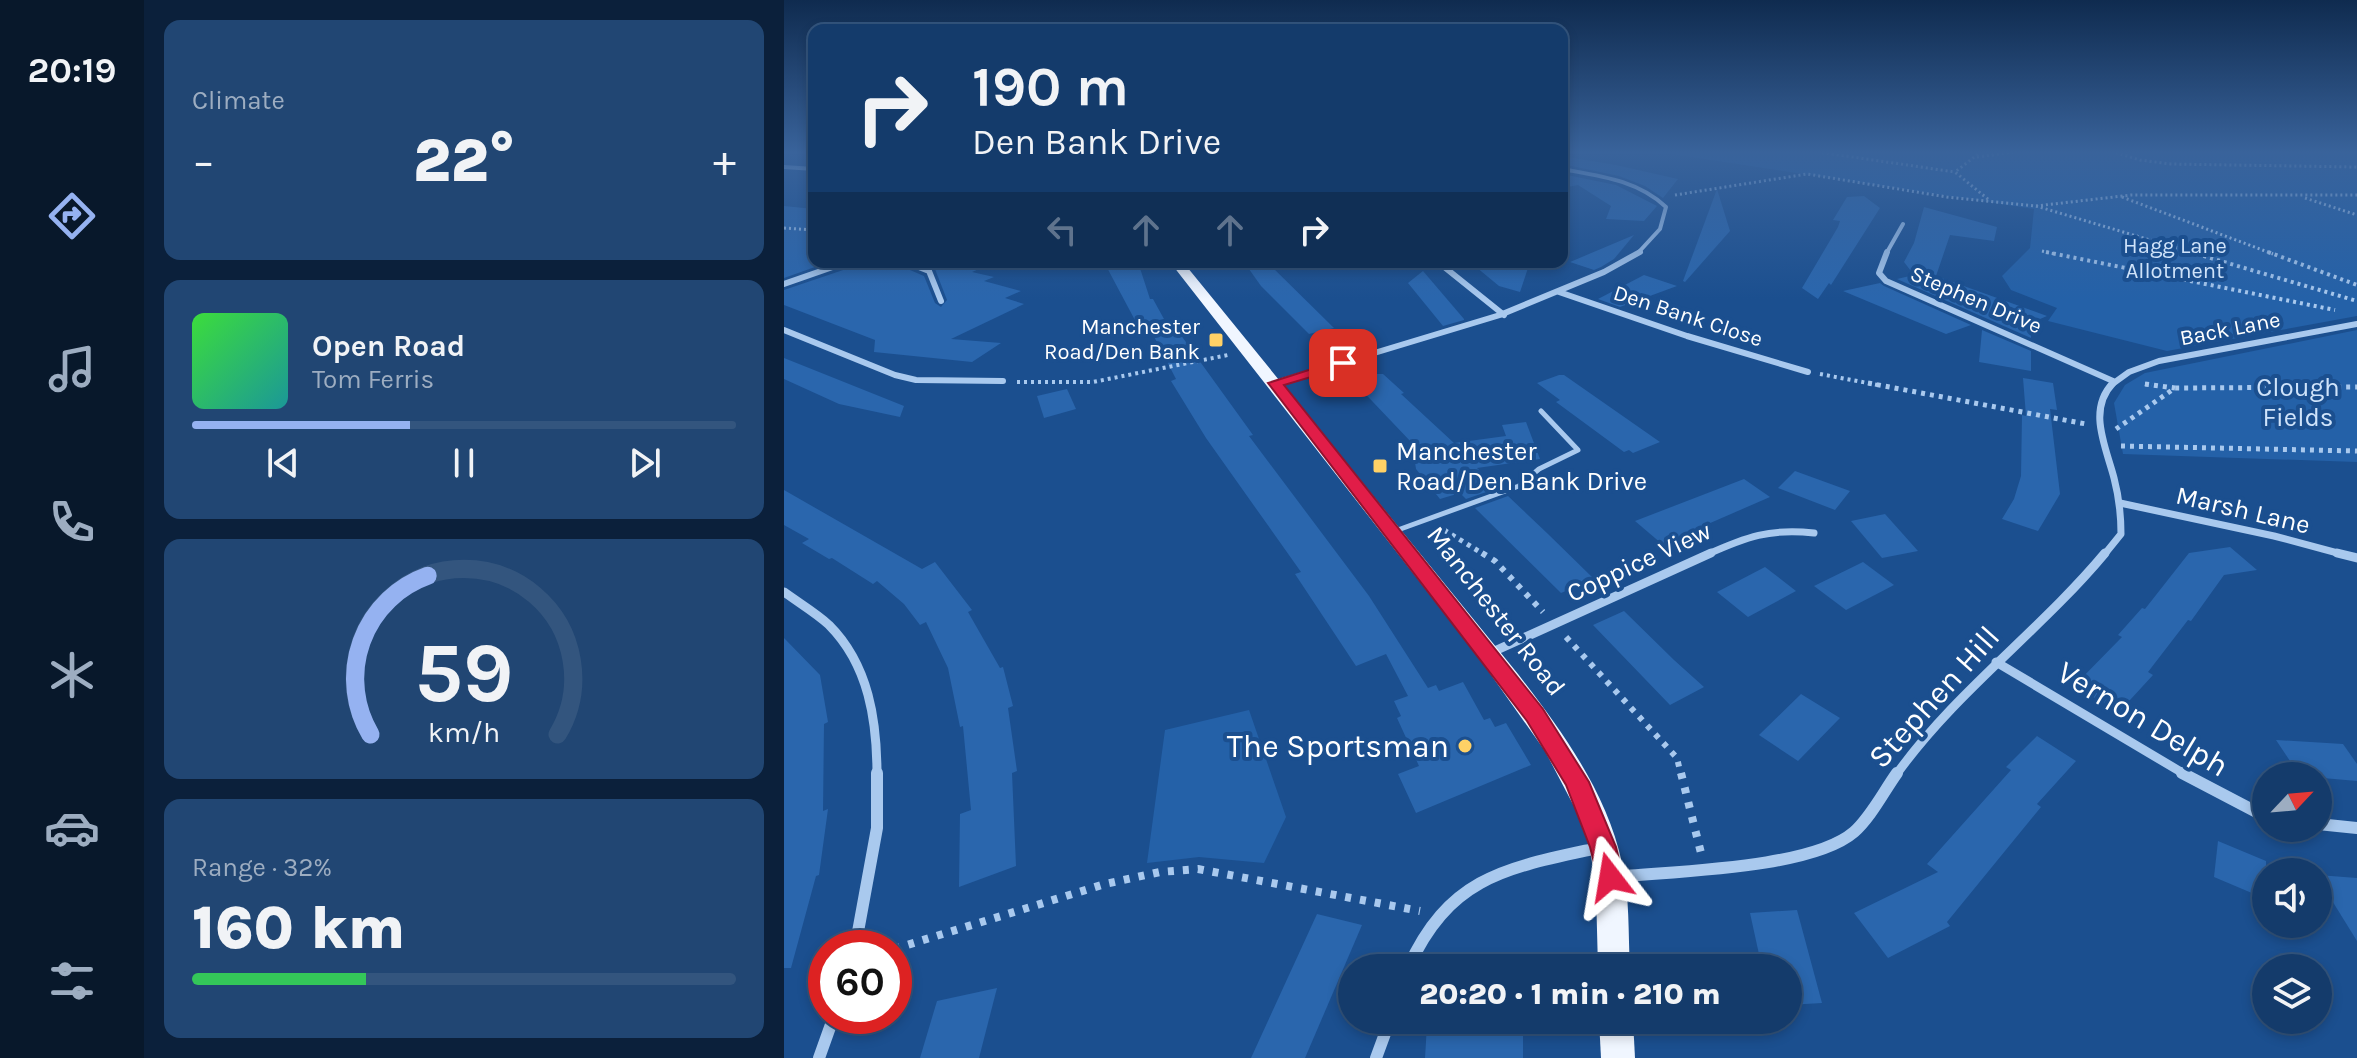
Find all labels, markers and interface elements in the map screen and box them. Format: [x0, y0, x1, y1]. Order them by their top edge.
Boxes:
text: 20:19 [27, 49, 117, 91]
text: 190 m [972, 54, 1129, 119]
icon: right [840, 56, 944, 160]
text: Climate [192, 85, 285, 116]
text: Den Bank Drive [972, 121, 1221, 163]
text: 22° [413, 126, 515, 196]
text: − [192, 136, 215, 187]
text: + [713, 136, 736, 187]
icon: directions [44, 188, 100, 244]
icon: left [1040, 208, 1084, 252]
icon: ahead [1124, 208, 1168, 252]
icon: ahead [1208, 208, 1252, 252]
icon: right [1292, 208, 1336, 252]
park label: Hagg Lane Allotment [2123, 233, 2227, 284]
street label: Stephen Drive [1906, 261, 2046, 339]
street label: Den Bank Close [1610, 280, 1766, 352]
street label: Back Lane [2178, 307, 2282, 351]
place label: Manchester Road/Den Bank [1044, 314, 1200, 365]
text: Open Road [312, 328, 465, 364]
pin [1309, 329, 1377, 397]
marker: Manchester Road/Den Bank [1207, 331, 1225, 349]
icon: music [44, 341, 100, 397]
icon: arrive [1321, 341, 1365, 385]
text: Tom Ferris [312, 364, 434, 395]
park label: Clough Fields [2256, 372, 2340, 433]
place label: Manchester Road/Den Bank Drive [1396, 436, 1647, 497]
icon: previous [261, 441, 305, 485]
icon: pause [442, 441, 486, 485]
icon: next [623, 441, 667, 485]
marker: Manchester Road/Den Bank Drive [1371, 457, 1389, 475]
street label: Marsh Lane [2173, 480, 2313, 540]
icon: phone [44, 494, 100, 550]
street label: Coppice View [1562, 515, 1716, 609]
street label: Manchester Road [1420, 520, 1572, 702]
street label: Stephen Hill [1861, 618, 2007, 776]
text: 59 [414, 624, 514, 721]
icon: climate [44, 647, 100, 703]
street label: Vernon Delph [2051, 653, 2235, 785]
text: km/h [428, 716, 500, 749]
place label: The Sportsman [1227, 728, 1449, 765]
marker: The Sportsman [1456, 737, 1474, 755]
north arrow [2252, 762, 2332, 842]
map controls [2252, 762, 2332, 1034]
icon: car [44, 800, 100, 856]
position arrow [1568, 835, 1652, 919]
text: Range · 32% [192, 852, 332, 883]
button: sound [2252, 858, 2332, 938]
text: 160 km [192, 893, 405, 963]
speed limit sign: 60 [808, 930, 912, 1034]
icon: filters [44, 953, 100, 1009]
button: layers [2252, 954, 2332, 1034]
text: 20:20 · 1 min · 210 m [1419, 976, 1721, 1012]

